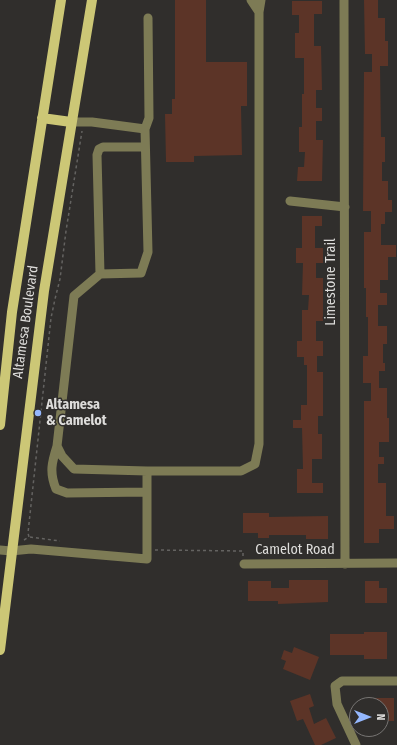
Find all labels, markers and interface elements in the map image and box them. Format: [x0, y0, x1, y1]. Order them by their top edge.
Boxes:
street label: Limestone Trail [323, 238, 339, 326]
street label: Altamesa Boulevard [10, 264, 42, 380]
place label: Altamesa & Camelot [46, 397, 107, 430]
marker: Altamesa & Camelot [33, 408, 43, 418]
street label: Camelot Road [255, 542, 335, 558]
north arrow [349, 697, 389, 737]
text: N [374, 714, 387, 720]

